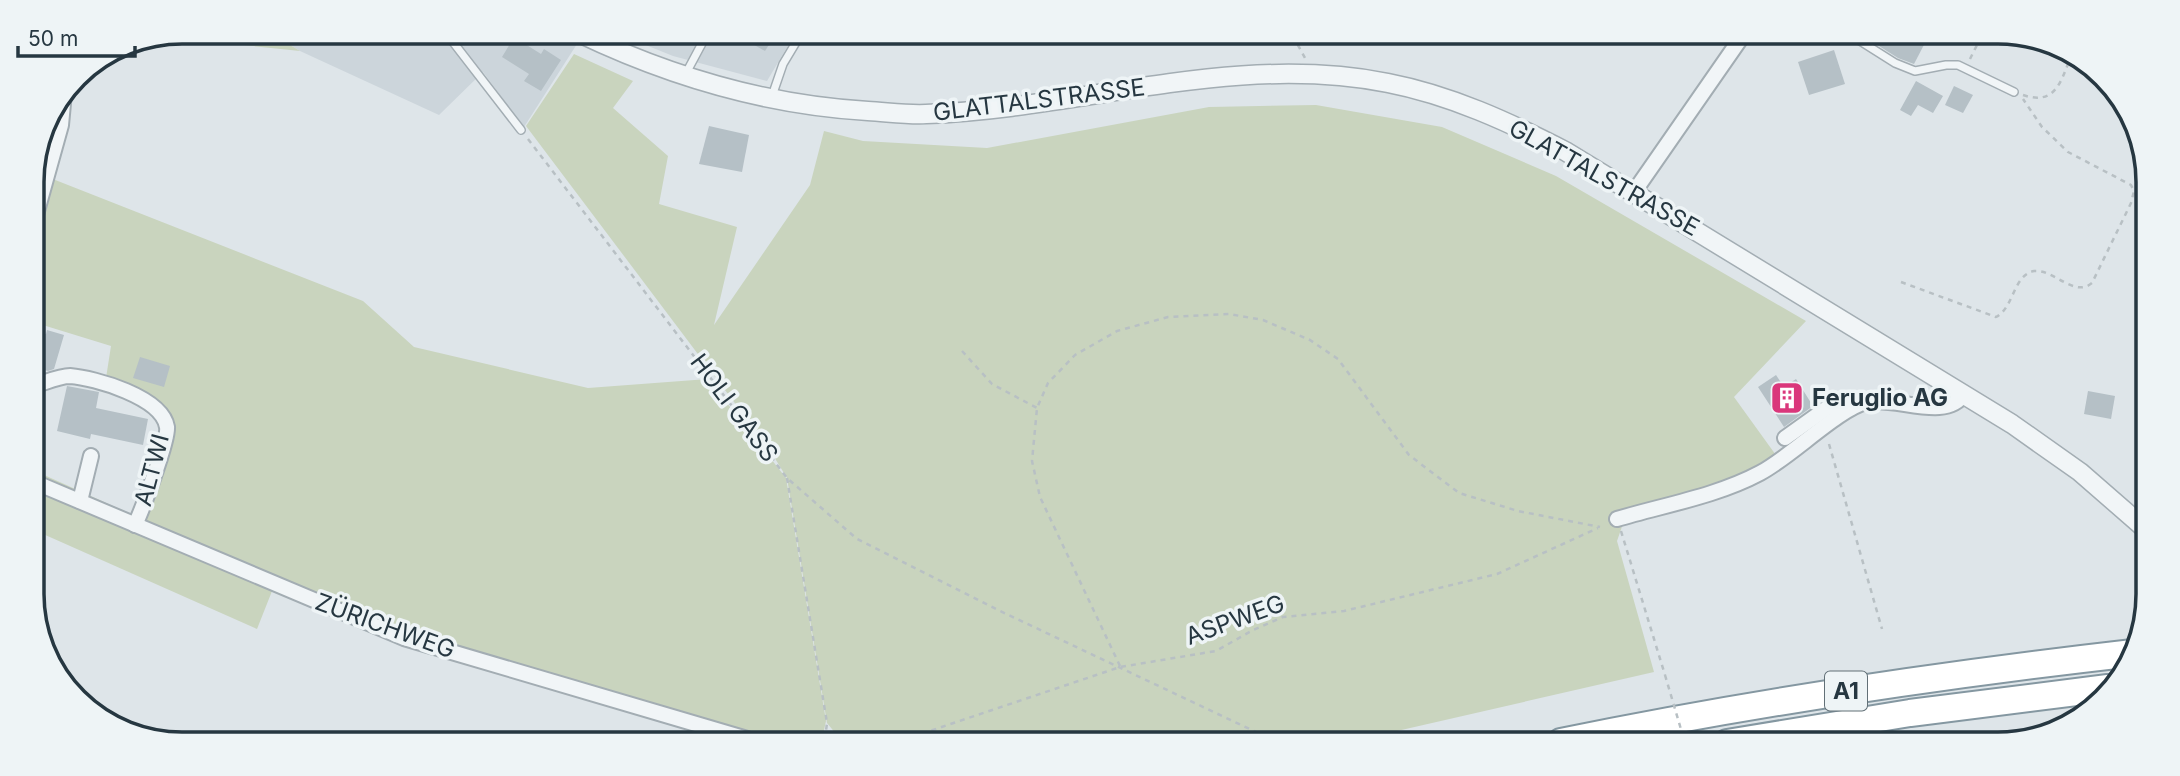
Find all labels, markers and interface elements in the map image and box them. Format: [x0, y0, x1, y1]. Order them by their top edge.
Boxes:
scale bar [18, 14, 135, 58]
text: 50 m [28, 26, 78, 51]
street label: GLATTALSTRASSE [931, 72, 1147, 127]
street label: GLATTALSTRASSE [1504, 113, 1705, 242]
street label: HOLI GASS [684, 348, 784, 467]
building icon: Feruglio AG [1768, 379, 1806, 417]
place label: Feruglio AG [1812, 383, 1948, 412]
street label: ALTWI [128, 431, 175, 509]
street label: ZÜRICHWEG [312, 587, 459, 664]
street label: ASPWEG [1181, 588, 1288, 651]
road number: A1 [1825, 671, 1867, 710]

